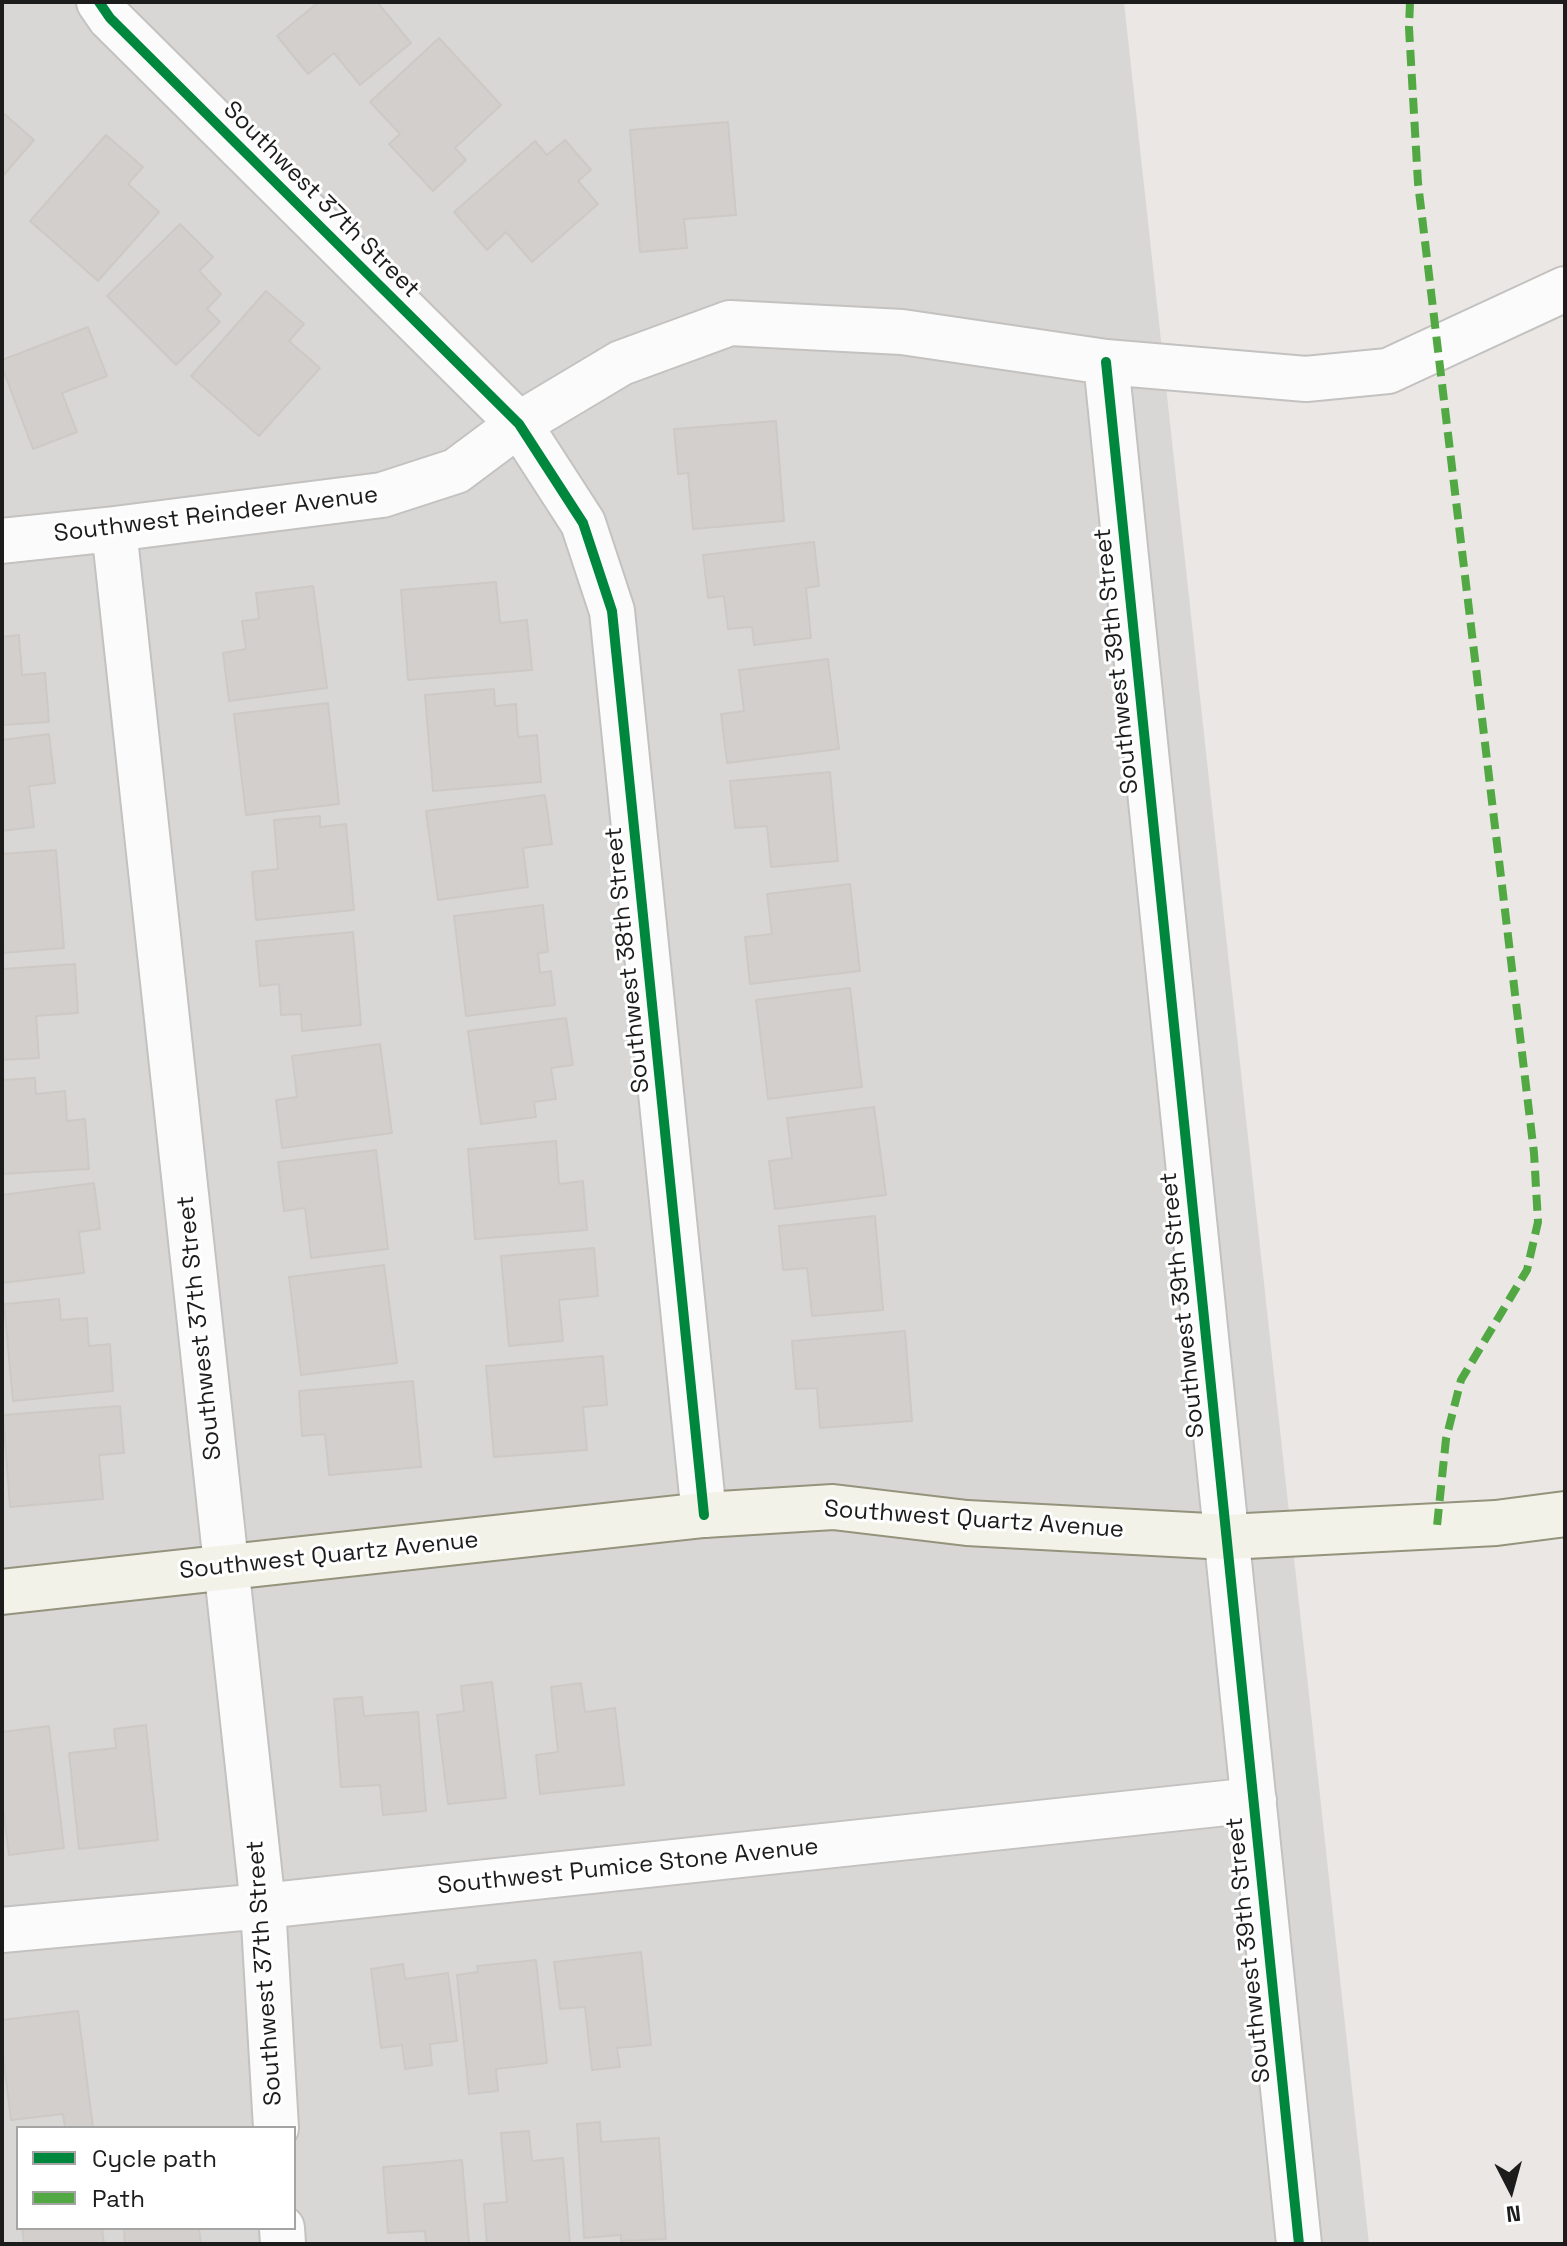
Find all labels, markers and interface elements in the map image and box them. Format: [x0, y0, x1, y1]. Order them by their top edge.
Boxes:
street label: Southwest 37th Street [217, 96, 425, 304]
street label: Southwest Reindeer Avenue [52, 481, 380, 549]
street label: Southwest 39th Street [1089, 527, 1145, 795]
street label: Southwest 38th Street [600, 826, 656, 1094]
street label: Southwest 39th Street [1155, 1171, 1211, 1439]
street label: Southwest 37th Street [172, 1194, 228, 1462]
street label: Southwest Quartz Avenue [823, 1495, 1125, 1545]
street label: Southwest Quartz Avenue [178, 1526, 480, 1586]
street label: Southwest 39th Street [1221, 1816, 1277, 2084]
street label: Southwest Pumice Stone Avenue [436, 1833, 820, 1901]
street label: Southwest 37th Street [241, 1839, 289, 2107]
legend [16, 2126, 296, 2230]
text: Cycle path [92, 2143, 217, 2174]
north arrow [1471, 2150, 1551, 2230]
text: Path [92, 2183, 145, 2214]
text: N [1505, 2199, 1522, 2229]

